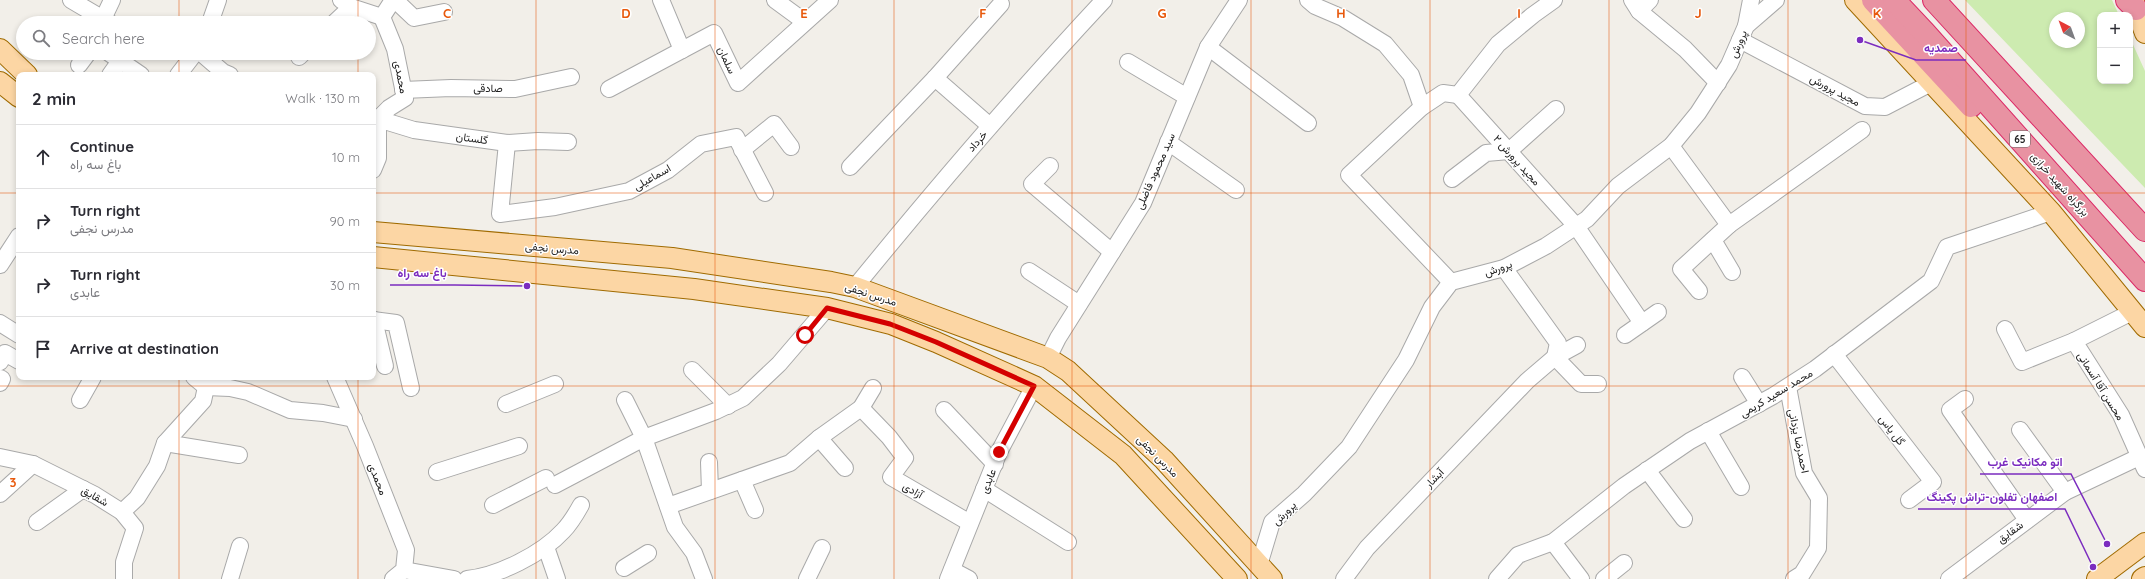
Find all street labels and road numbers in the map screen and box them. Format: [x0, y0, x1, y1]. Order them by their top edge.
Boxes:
street label: پرورش [1726, 28, 1751, 60]
street label: سلمان [715, 44, 740, 76]
street label: محمدی [391, 59, 411, 95]
street label: مجید پرورش [1807, 71, 1863, 110]
street label: صادقی [473, 81, 503, 95]
street label: خرداد [964, 127, 990, 155]
street label: گلستان [455, 129, 489, 147]
street label: سید محمود فاضلی [1132, 130, 1178, 211]
road number: 65 [2010, 131, 2030, 147]
street label: مجید پرورش ۲ [1490, 132, 1544, 189]
street label: بزرگراه شهید خرازی [2028, 149, 2092, 219]
street label: اسماعیلی [631, 161, 673, 193]
street label: مدرس نجفی [525, 239, 580, 257]
street label: پرورش [1482, 257, 1514, 280]
street label: مدرس نجفی [843, 279, 899, 309]
street label: محسن آقا آسمانی [2074, 349, 2128, 423]
street label: محمد سعید کریمی [1737, 366, 1815, 420]
street label: احمدرضا یزدانی [1785, 408, 1813, 474]
street label: گل یاس [1876, 412, 1908, 448]
street label: مدرس نجفی [1134, 432, 1182, 480]
street label: محمدی [366, 461, 391, 497]
street label: آبشار [1421, 464, 1448, 491]
street label: عابدی [977, 466, 999, 495]
street label: آزادی [900, 479, 927, 502]
street label: شقایق [79, 483, 111, 509]
street label: پرورش [1269, 498, 1300, 529]
street label: شقایق [1994, 518, 2026, 546]

